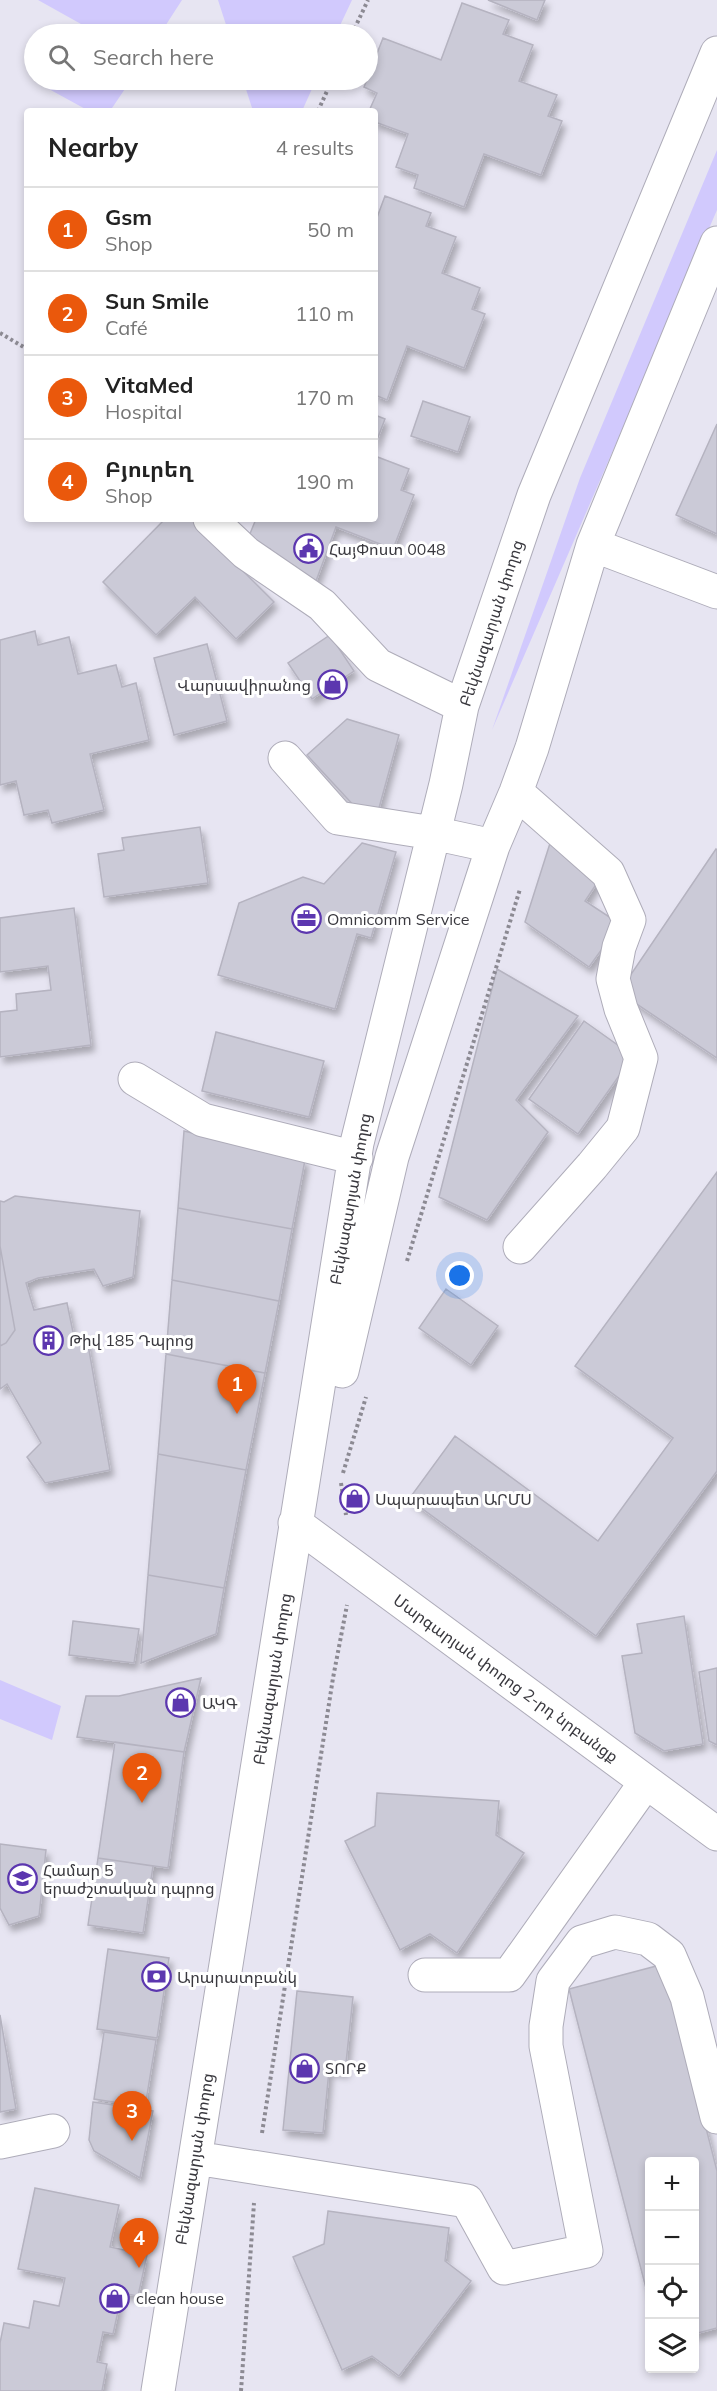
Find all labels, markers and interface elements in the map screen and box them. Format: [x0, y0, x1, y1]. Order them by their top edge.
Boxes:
search box [24, 24, 378, 90]
icon: search [45, 41, 78, 74]
text: Search here [93, 43, 214, 71]
text: Nearby [48, 131, 138, 164]
text: 4 results [276, 135, 354, 160]
text: Gsm [105, 203, 152, 231]
text: 1 [62, 217, 74, 242]
text: 50 m [307, 217, 354, 242]
text: Shop [105, 231, 153, 256]
text: Sun Smile [105, 287, 209, 315]
text: 2 [62, 301, 74, 326]
text: 110 m [295, 301, 354, 326]
text: Café [105, 315, 148, 340]
text: VitaMed [105, 371, 193, 399]
text: 3 [62, 385, 74, 410]
text: 170 m [295, 385, 354, 410]
text: Hospital [105, 399, 182, 424]
text: Բյուրեղ [105, 455, 193, 483]
text: 4 [62, 469, 74, 494]
text: 190 m [295, 469, 354, 494]
text: Shop [105, 483, 153, 508]
public building icon: ՀայՓոստ 0048 [292, 533, 324, 565]
street label: Բեկնազարյան փողոց [455, 537, 527, 709]
place label: ՀայՓոստ 0048 [329, 539, 446, 559]
shop icon: Վարսավիրանոց [316, 669, 348, 701]
place label: Վարսավիրանոց [177, 675, 311, 695]
office icon: Omnicomm Service [290, 903, 322, 935]
place label: Omnicomm Service [327, 909, 469, 929]
street label: Բեկնազարյան փողոց [325, 1112, 375, 1286]
your location [445, 1261, 474, 1290]
building icon: Թիվ 185 Դպրոց [32, 1324, 64, 1356]
place label: Թիվ 185 Դպրոց [69, 1330, 194, 1350]
pin: 1 [218, 1364, 256, 1414]
shop icon: Սպարապետ ԱՐՄՍ [338, 1483, 370, 1515]
place label: Սպարապետ ԱՐՄՍ [375, 1489, 532, 1509]
street label: Մարգարյան փողոց 2-րդ նրբանցք [390, 1590, 622, 1766]
street label: Բեկնազարյան փողոց [249, 1592, 295, 1766]
shop icon: ԱԿԳ [165, 1687, 197, 1719]
place label: ԱԿԳ [202, 1693, 238, 1713]
pin: 2 [122, 1754, 162, 1803]
place label: Համար 5 երաժշտական դպրոց [43, 1860, 215, 1898]
school or university icon: Համար 5 երաժշտական դպրոց [6, 1863, 38, 1895]
bank icon: Արարատբանկ [140, 1961, 172, 1993]
place label: Արարատբանկ [177, 1967, 297, 1987]
shop icon: ՏՈՐՔ [288, 2052, 320, 2084]
place label: ՏՈՐՔ [325, 2058, 366, 2078]
street label: Բեկնազարյան փողոց [171, 2072, 217, 2246]
pin: 3 [112, 2092, 152, 2141]
map controls [645, 2157, 699, 2373]
button: + [645, 2157, 699, 2211]
button: − [645, 2211, 699, 2265]
pin: 4 [120, 2218, 158, 2268]
button: locate [645, 2265, 699, 2319]
shop icon: clean house [99, 2282, 131, 2314]
place label: clean house [136, 2288, 224, 2308]
button: layers [645, 2319, 699, 2373]

